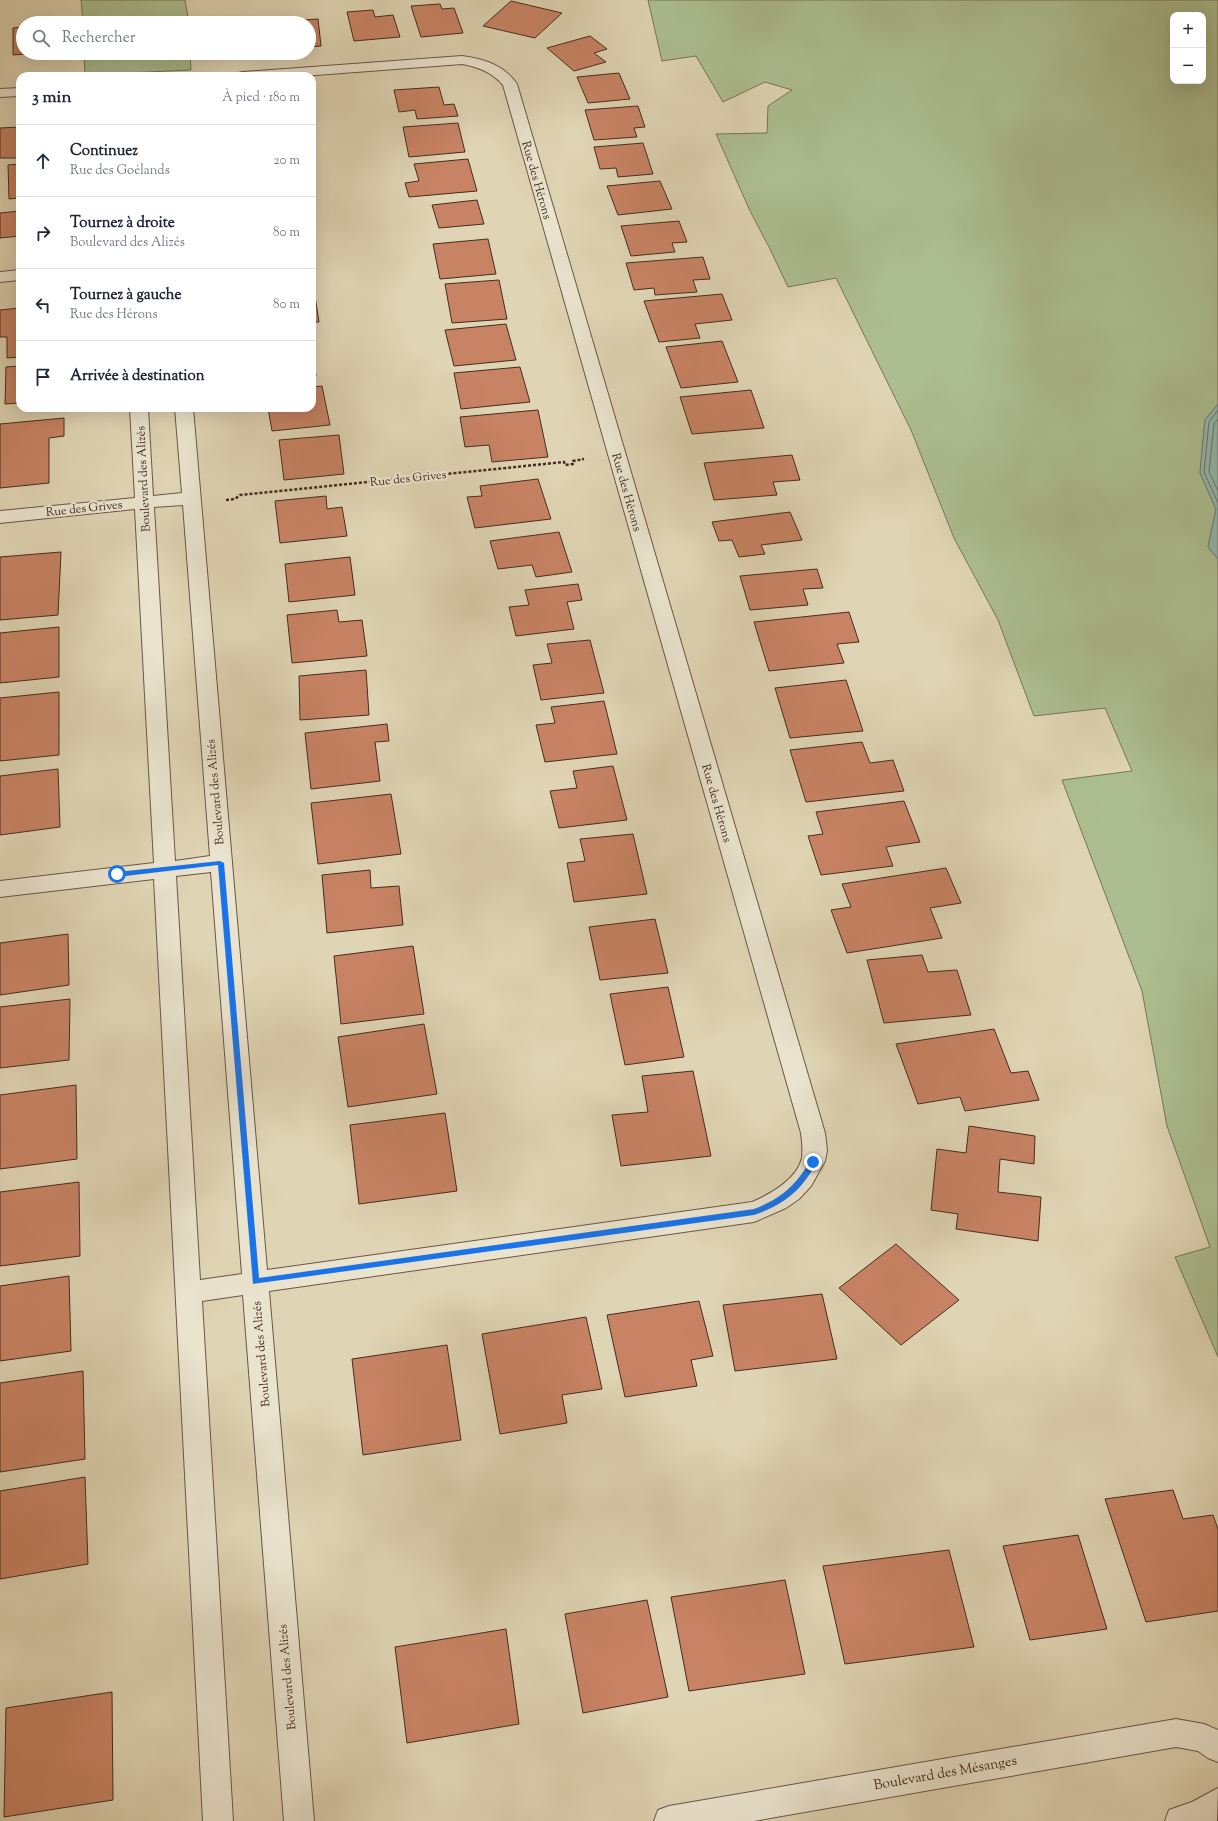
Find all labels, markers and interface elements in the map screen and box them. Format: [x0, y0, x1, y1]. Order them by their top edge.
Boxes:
map controls [1170, 12, 1206, 84]
button: + [1170, 12, 1206, 48]
search box [16, 16, 316, 60]
icon: search [30, 27, 52, 49]
text: Rechercher [62, 28, 135, 49]
button: − [1170, 48, 1206, 84]
text: 3 min [32, 86, 71, 110]
text: À pied · 180 m [222, 89, 300, 107]
street label: Rue des Hérons [516, 139, 556, 222]
text: Continuez [70, 141, 138, 162]
icon: ahead [32, 150, 54, 172]
text: 20 m [274, 152, 300, 170]
text: Rue des Goélands [70, 162, 170, 180]
text: Tournez à droite [70, 213, 175, 234]
icon: right [32, 222, 54, 244]
text: 80 m [273, 224, 300, 242]
text: Boulevard des Alizés [70, 234, 185, 252]
text: Tournez à gauche [70, 285, 181, 306]
icon: left [32, 294, 54, 316]
text: 80 m [273, 296, 300, 314]
text: Rue des Hérons [70, 306, 158, 324]
icon: arrive [32, 366, 54, 388]
text: Arrivée à destination [70, 366, 205, 387]
street label: Boulevard des Alizés [132, 425, 156, 532]
street label: Rue des Hérons [606, 451, 646, 534]
street label: Rue des Grives [369, 466, 447, 492]
street label: Rue des Grives [45, 496, 123, 522]
street label: Boulevard des Alizés [202, 738, 230, 846]
street label: Rue des Hérons [696, 762, 736, 845]
route start [108, 865, 126, 883]
route end [804, 1153, 822, 1171]
street label: Boulevard des Alizés [248, 1300, 276, 1408]
street label: Boulevard des Alizés [274, 1623, 302, 1731]
street label: Boulevard des Mésanges [872, 1752, 1019, 1796]

